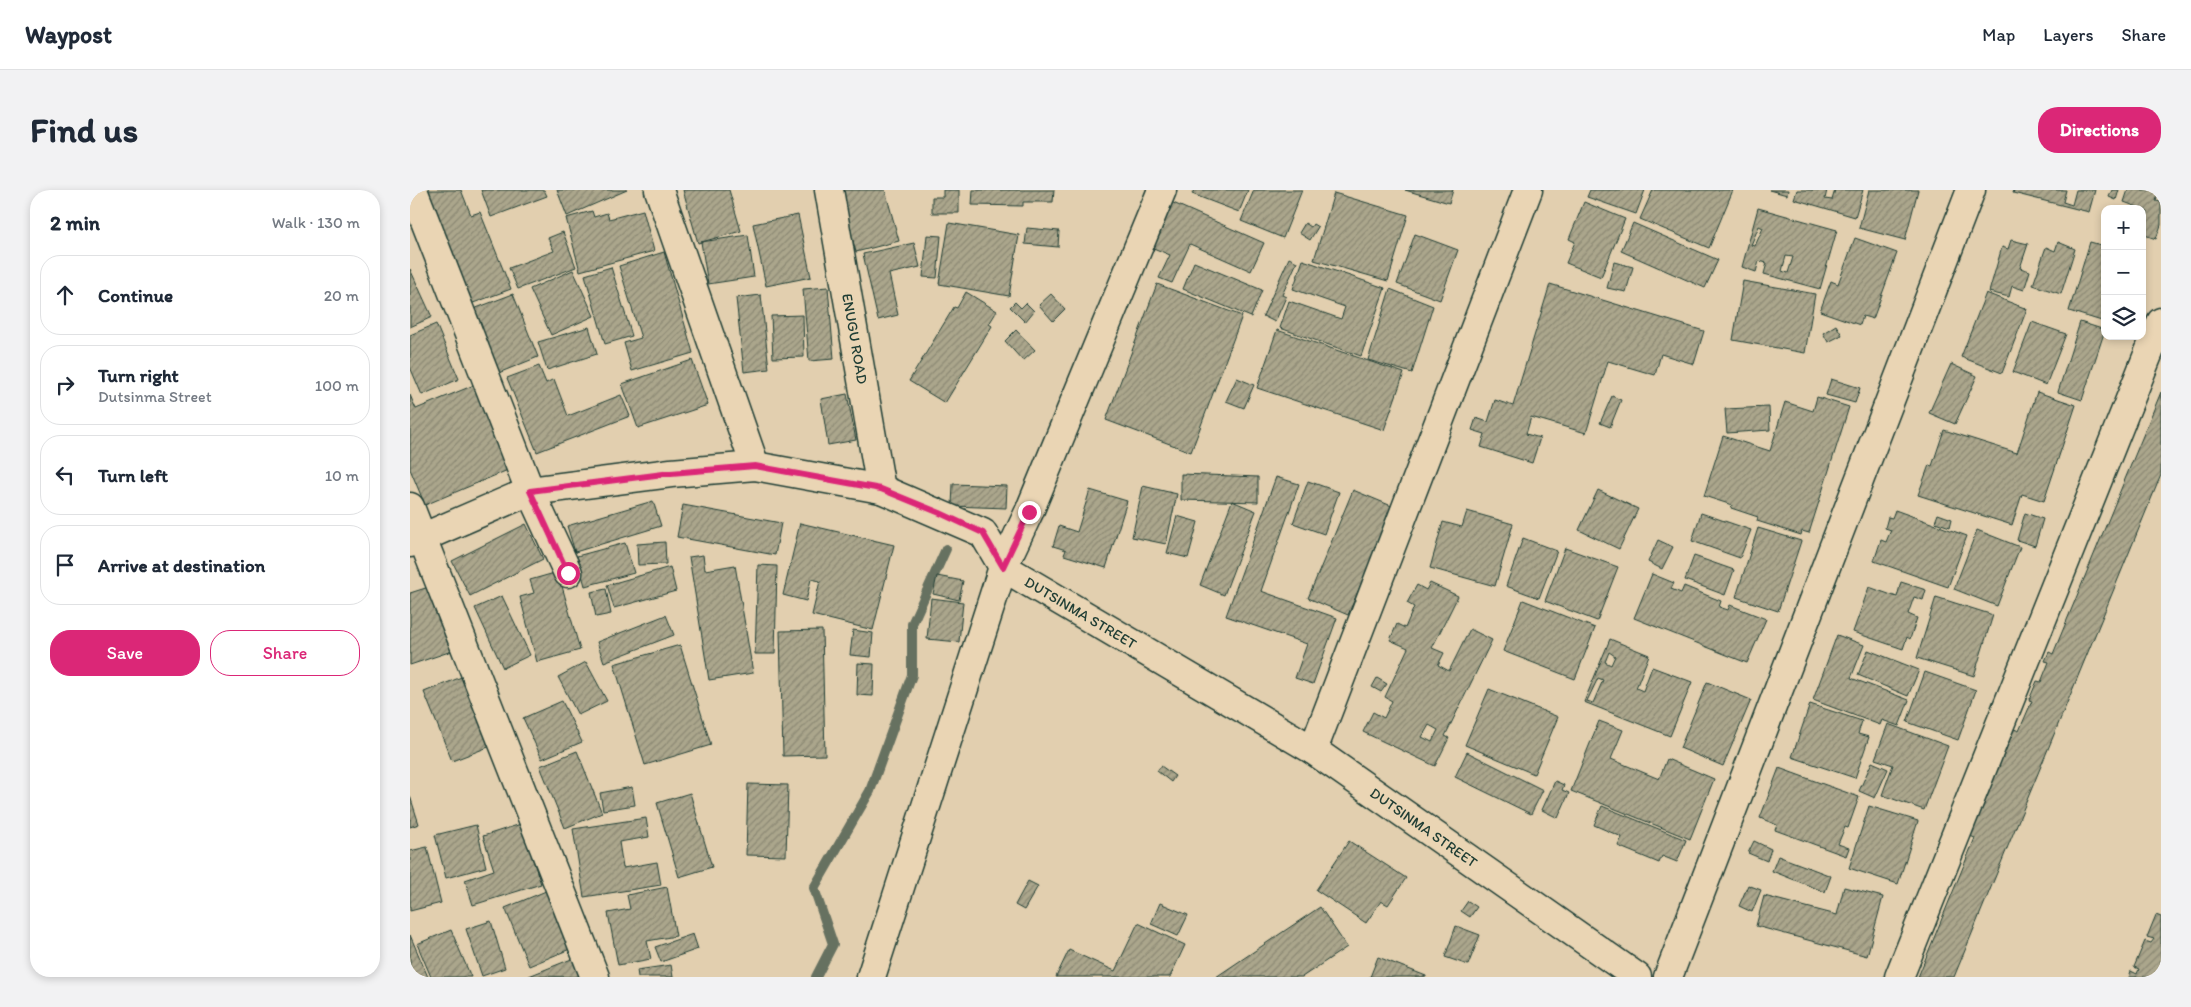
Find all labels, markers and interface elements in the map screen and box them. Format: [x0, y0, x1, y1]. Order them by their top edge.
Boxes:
text: Waypost [25, 20, 112, 49]
text: Map [1982, 24, 2015, 46]
text: Layers [2043, 24, 2093, 46]
text: Share [2121, 24, 2166, 46]
button: Directions [2038, 107, 2161, 153]
text: Find us [30, 109, 138, 151]
map controls [2101, 205, 2146, 340]
button: + [2101, 205, 2146, 250]
text: 2 min [50, 210, 100, 235]
text: Walk · 130 m [272, 213, 360, 232]
button: − [2101, 250, 2146, 295]
icon: ahead [51, 281, 79, 309]
text: Continue [98, 284, 173, 307]
text: 20 m [324, 286, 359, 305]
street label: ENUGU ROAD [838, 292, 872, 386]
button: layers [2101, 295, 2146, 340]
text: Turn right [98, 364, 179, 387]
icon: right [51, 371, 79, 399]
text: 100 m [315, 376, 359, 395]
text: Dutsinma Street [98, 387, 212, 406]
icon: left [51, 461, 79, 489]
text: Turn left [98, 464, 168, 487]
text: 10 m [325, 466, 359, 485]
route end [1018, 501, 1041, 524]
icon: arrive [51, 551, 79, 579]
text: Arrive at destination [98, 554, 265, 577]
route start [557, 562, 580, 585]
street label: DUTSINMA STREET [1021, 573, 1140, 653]
button: Save [50, 630, 200, 676]
button: Share [210, 630, 360, 676]
street label: DUTSINMA STREET [1366, 784, 1481, 872]

